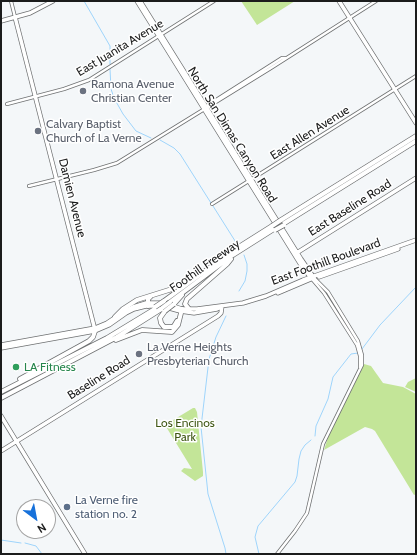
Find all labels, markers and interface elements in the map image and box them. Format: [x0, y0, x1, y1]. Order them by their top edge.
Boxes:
street label: East Juanita Avenue [74, 16, 166, 80]
street label: North San Dimas Canyon Road [184, 65, 280, 205]
place label: Ramona Avenue Christian Center [91, 77, 174, 105]
marker: Ramona Avenue Christian Center [78, 86, 88, 96]
street label: East Allen Avenue [268, 103, 352, 163]
place label: Calvary Baptist Church of La Verne [46, 117, 142, 145]
marker: Calvary Baptist Church of La Verne [33, 126, 43, 136]
street label: Damien Avenue [55, 157, 89, 239]
street label: East Baseline Road [306, 177, 394, 239]
street label: East Foothill Boulevard [269, 236, 383, 288]
street label: Foothill Freeway [167, 237, 243, 295]
place label: La Verne Heights Presbyterian Church [147, 340, 249, 368]
marker: La Verne Heights Presbyterian Church [134, 349, 144, 359]
street label: Baseline Road [65, 353, 133, 403]
place label: LA Fitness [24, 360, 76, 374]
marker: LA Fitness [11, 362, 21, 372]
park label: Los Encinos Park [155, 416, 215, 444]
place label: La Verne fire station no. 2 [75, 493, 138, 521]
north arrow [16, 499, 56, 539]
marker: La Verne fire station no. 2 [62, 502, 72, 512]
text: N [35, 520, 49, 536]

